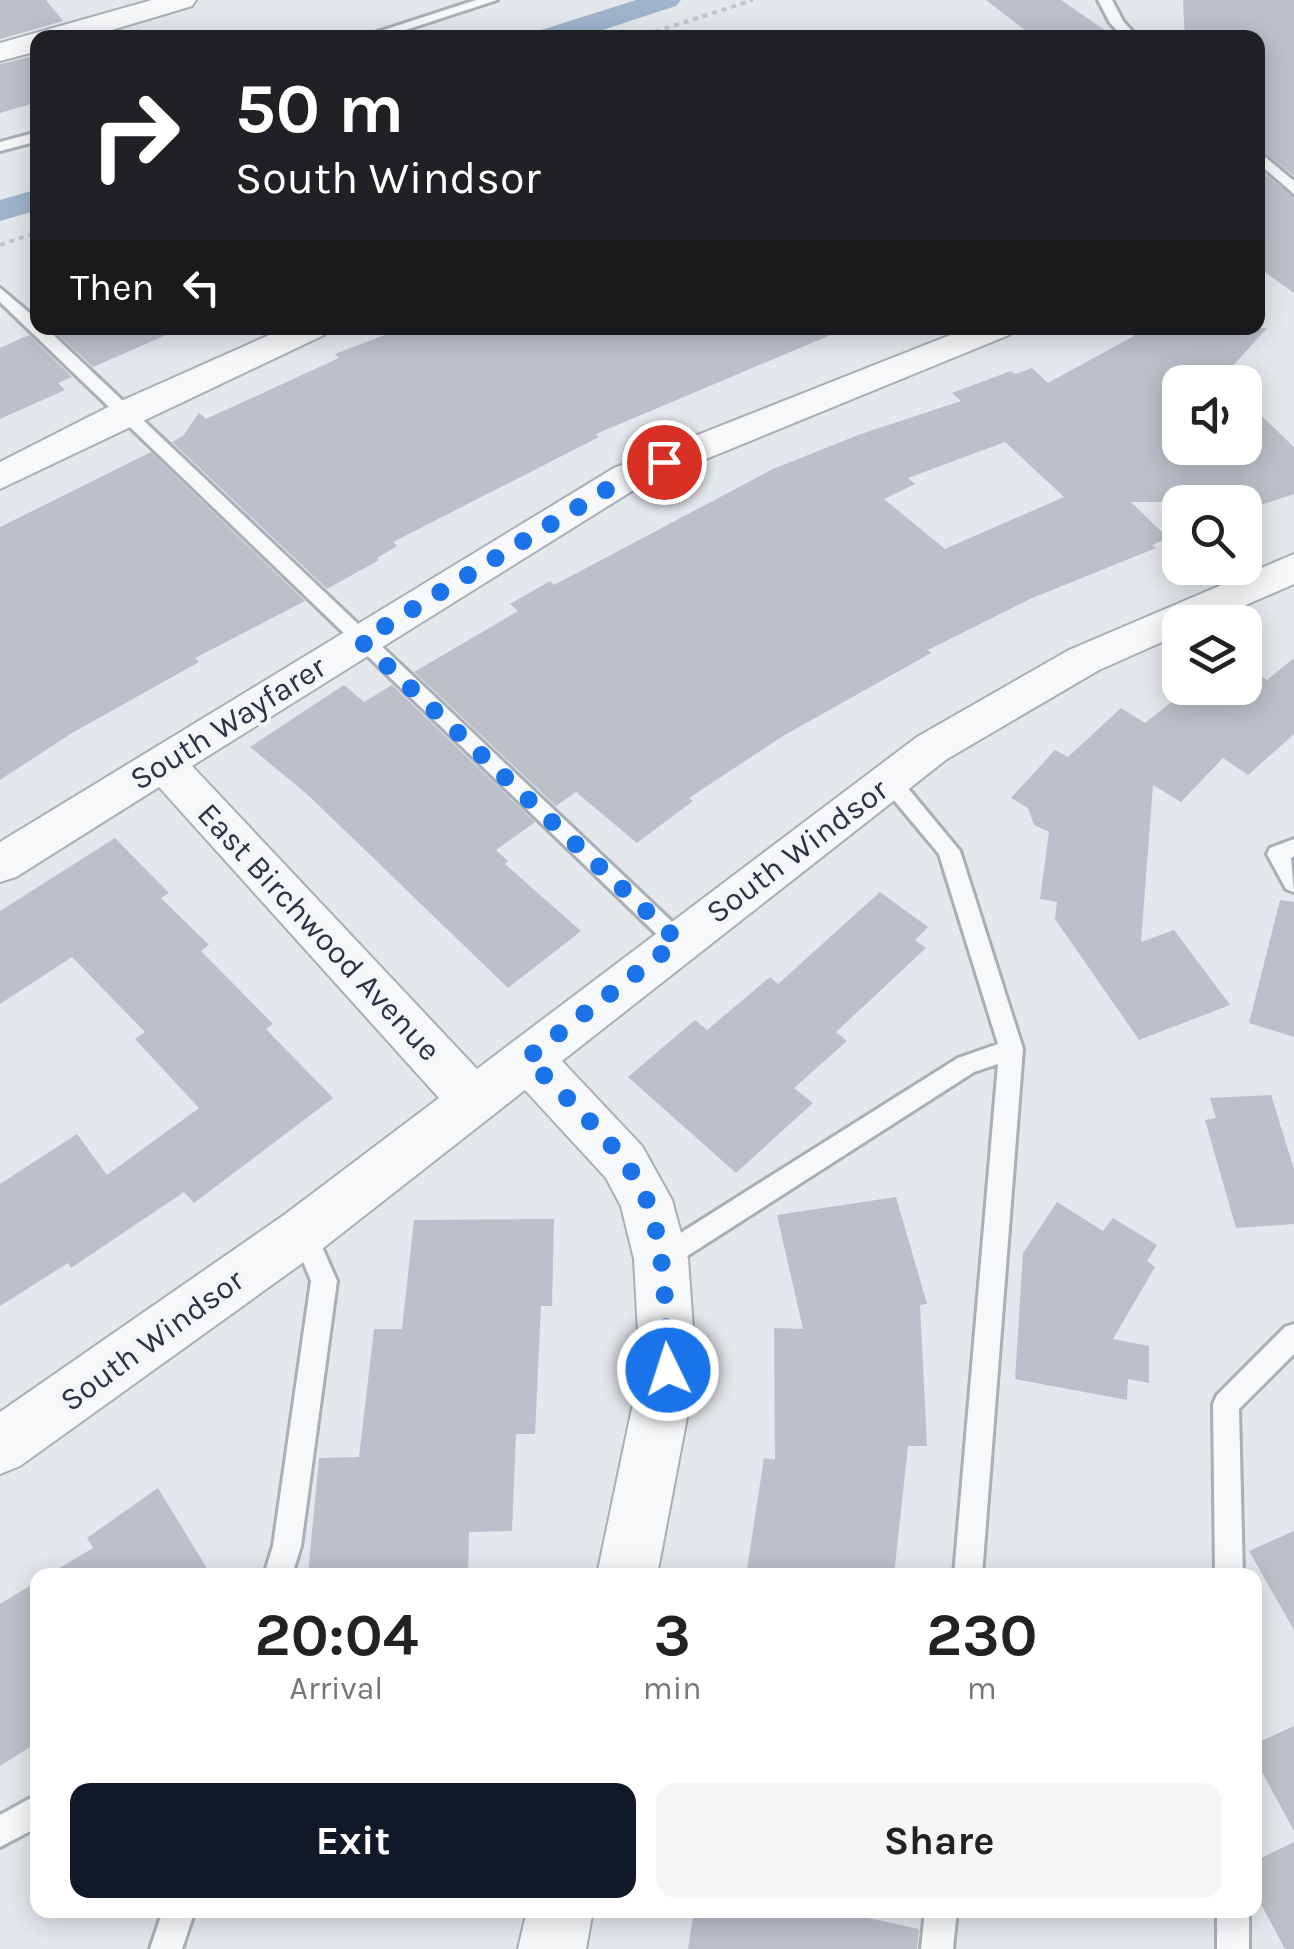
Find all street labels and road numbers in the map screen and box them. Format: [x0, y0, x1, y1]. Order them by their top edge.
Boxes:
street label: South Wayfarer [123, 648, 333, 798]
street label: South Windsor [699, 771, 895, 931]
street label: East Birchwood Avenue [190, 795, 448, 1069]
street label: South Windsor [53, 1261, 251, 1419]

